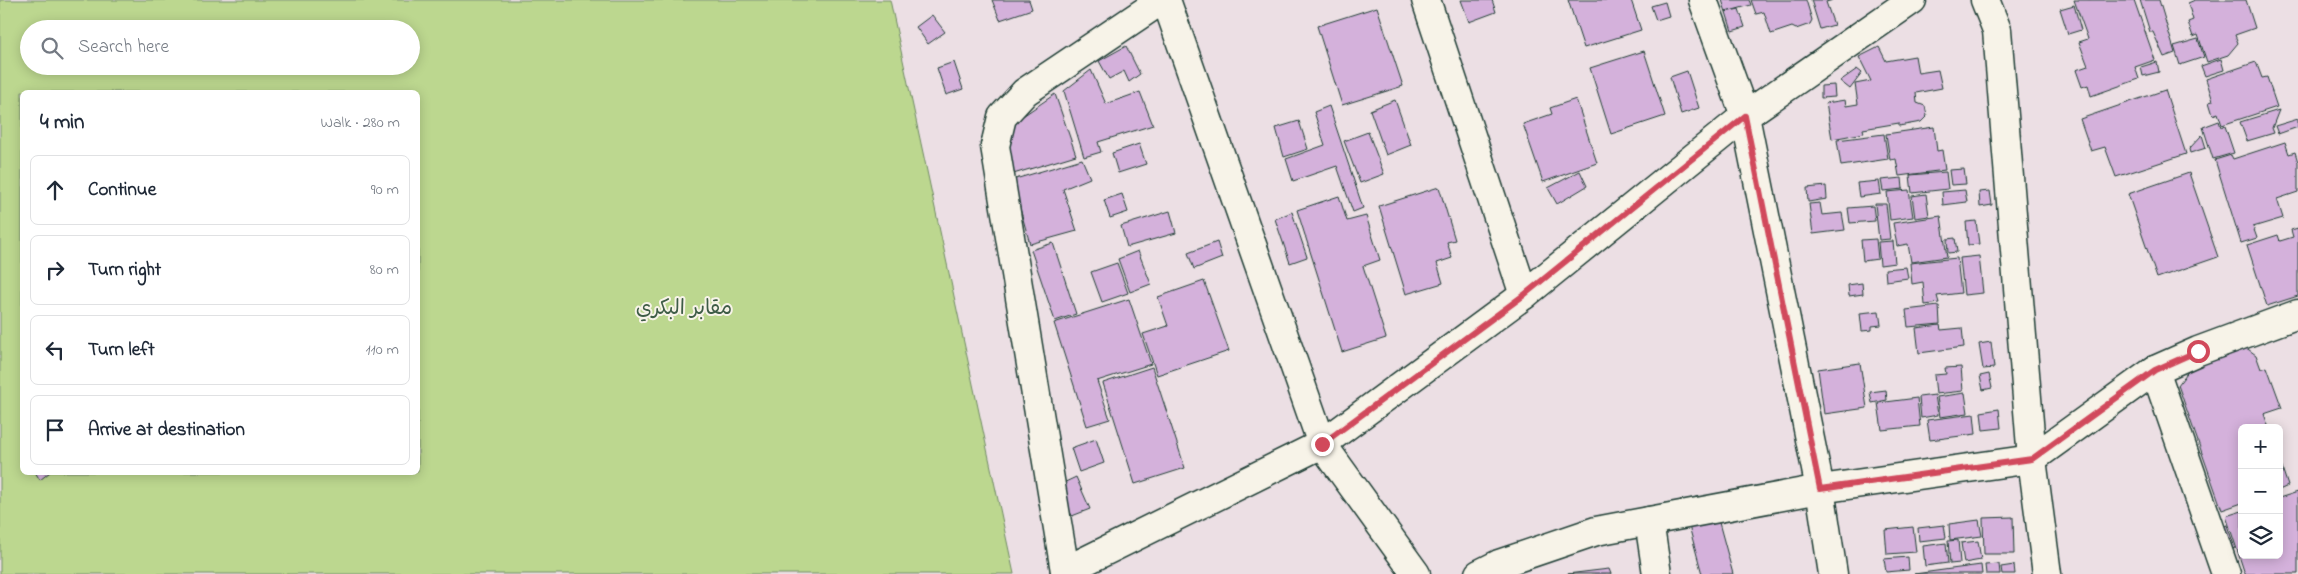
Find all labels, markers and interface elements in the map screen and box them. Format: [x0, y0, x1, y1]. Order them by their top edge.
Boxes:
search box [20, 20, 420, 75]
icon: search [38, 34, 66, 62]
text: Search here [78, 34, 169, 61]
text: 4 min [40, 108, 84, 138]
text: Walk · 280 m [321, 111, 400, 135]
icon: ahead [41, 176, 69, 204]
text: Continue [88, 177, 156, 204]
text: 90 m [371, 178, 399, 202]
icon: right [41, 256, 69, 284]
text: Turn right [88, 257, 161, 284]
text: 80 m [370, 258, 399, 282]
park label: مقابر البكري [636, 294, 732, 324]
icon: left [41, 336, 69, 364]
text: Turn left [88, 337, 155, 364]
text: 110 m [365, 338, 399, 362]
route start [2187, 340, 2210, 363]
icon: arrive [41, 416, 69, 444]
text: Arrive at destination [88, 417, 245, 444]
map controls [2238, 424, 2283, 559]
button: + [2238, 424, 2283, 469]
route end [1311, 433, 1334, 456]
button: − [2238, 469, 2283, 514]
button: layers [2238, 514, 2283, 559]

